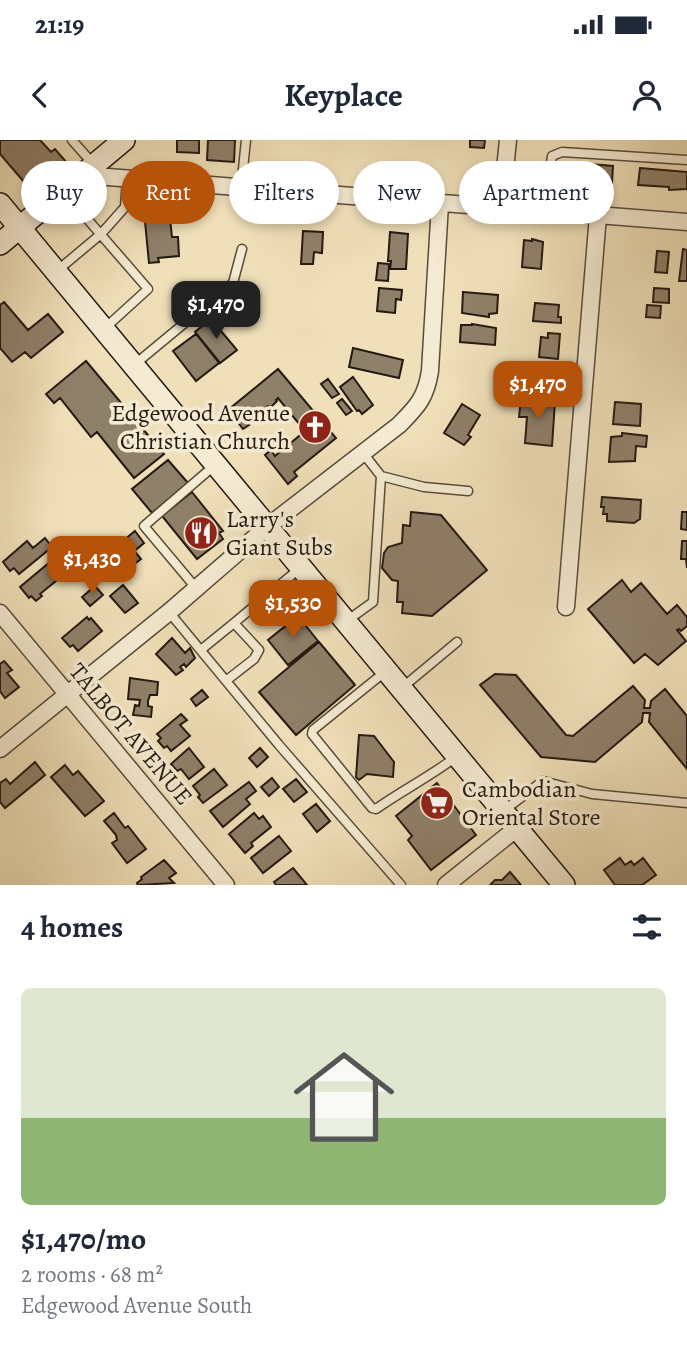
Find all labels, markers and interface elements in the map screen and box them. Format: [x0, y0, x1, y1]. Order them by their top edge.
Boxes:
text: 21:19 [35, 7, 84, 42]
text: Keyplace [284, 73, 403, 117]
icon: back [21, 76, 59, 114]
icon: person [628, 76, 666, 114]
chip: Buy [21, 161, 107, 224]
chip: Rent [121, 161, 215, 224]
chip: Filters [229, 161, 339, 224]
chip: New [353, 161, 445, 224]
chip: Apartment [459, 161, 614, 224]
pin: $1,470 [159, 282, 273, 341]
text: $1,470 [187, 288, 245, 319]
pin: $1,470 [481, 362, 595, 421]
text: $1,470 [509, 368, 567, 399]
place label: Edgewood Avenue Christian Church [111, 397, 290, 457]
church icon: Edgewood Avenue Christian Church [296, 408, 334, 446]
place label: Larry's Giant Subs [226, 503, 333, 563]
restaurant icon: Larry's Giant Subs [182, 514, 220, 552]
pin: $1,430 [35, 536, 149, 596]
text: $1,430 [63, 543, 121, 574]
pin: $1,530 [236, 580, 350, 640]
text: $1,530 [265, 587, 321, 618]
street label: TALBOT AVENUE [62, 656, 200, 812]
place label: Cambodian Oriental Store [462, 773, 600, 833]
supermarket icon: Cambodian Oriental Store [418, 784, 456, 822]
text: 4 homes [21, 907, 123, 947]
icon: filters [628, 908, 666, 946]
icon: home [281, 1034, 407, 1160]
text: $1,470/mo [21, 1219, 146, 1259]
text: 2 rooms · 68 m² [21, 1259, 163, 1290]
text: Edgewood Avenue South [21, 1290, 252, 1321]

